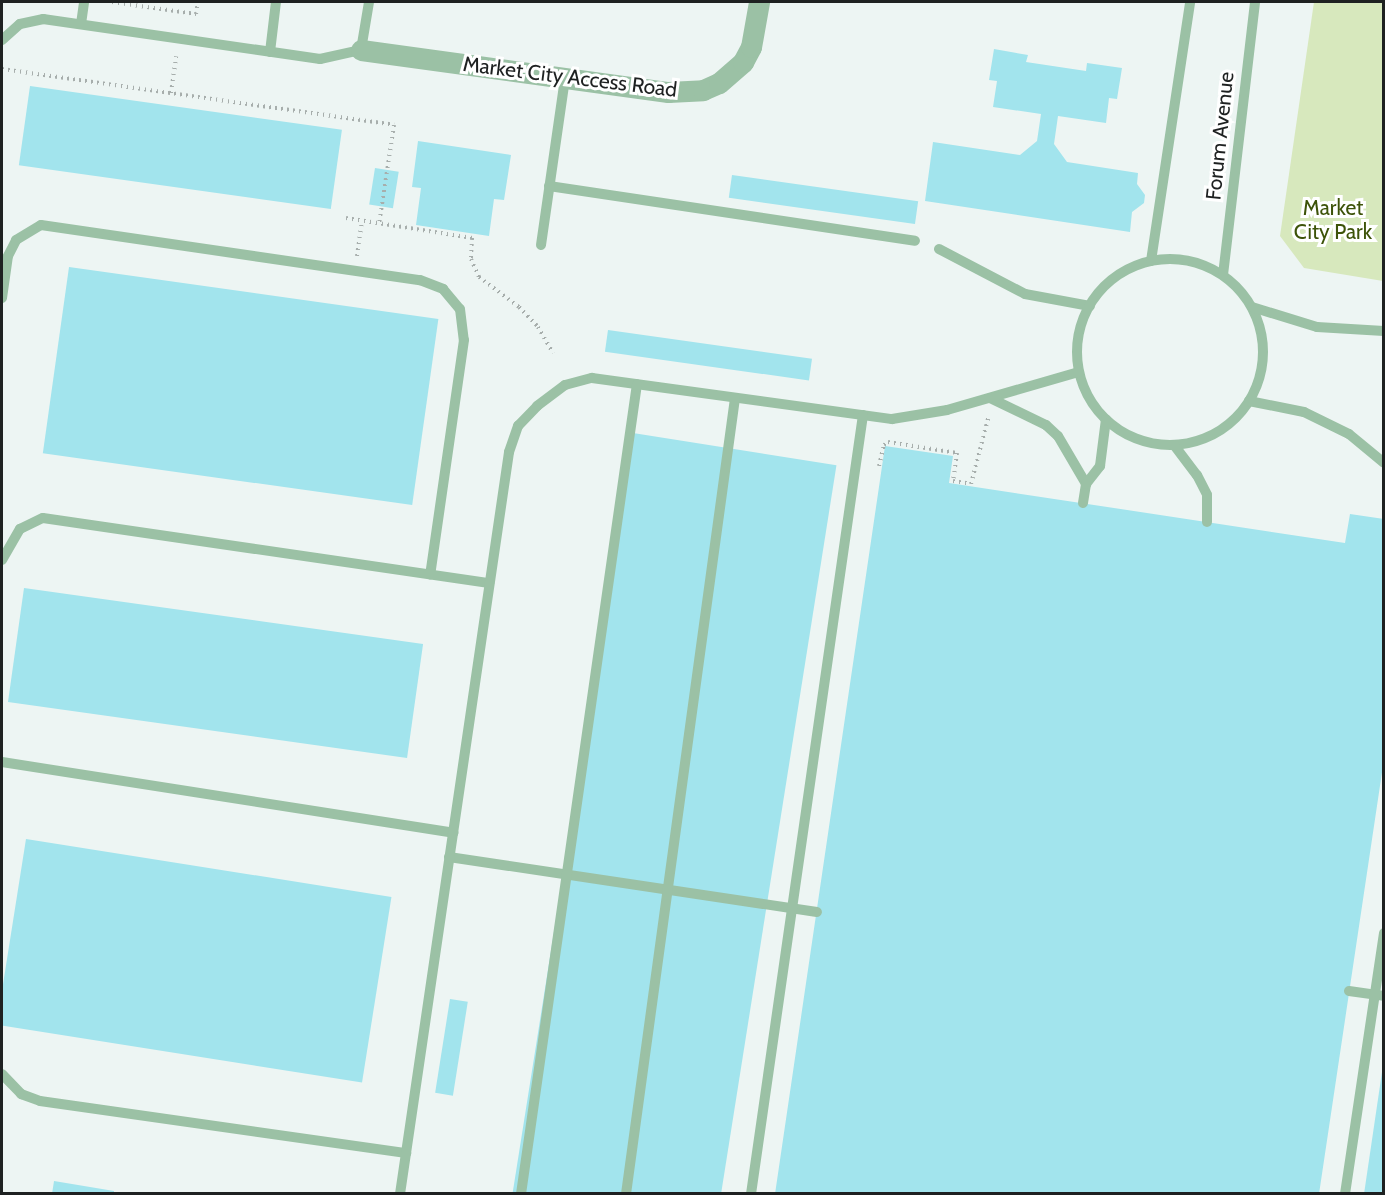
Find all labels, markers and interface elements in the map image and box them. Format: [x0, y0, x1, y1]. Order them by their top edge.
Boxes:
street label: Market City Access Road [462, 51, 678, 103]
street label: Forum Avenue [1201, 71, 1239, 201]
park label: Market City Park [1294, 195, 1372, 245]

